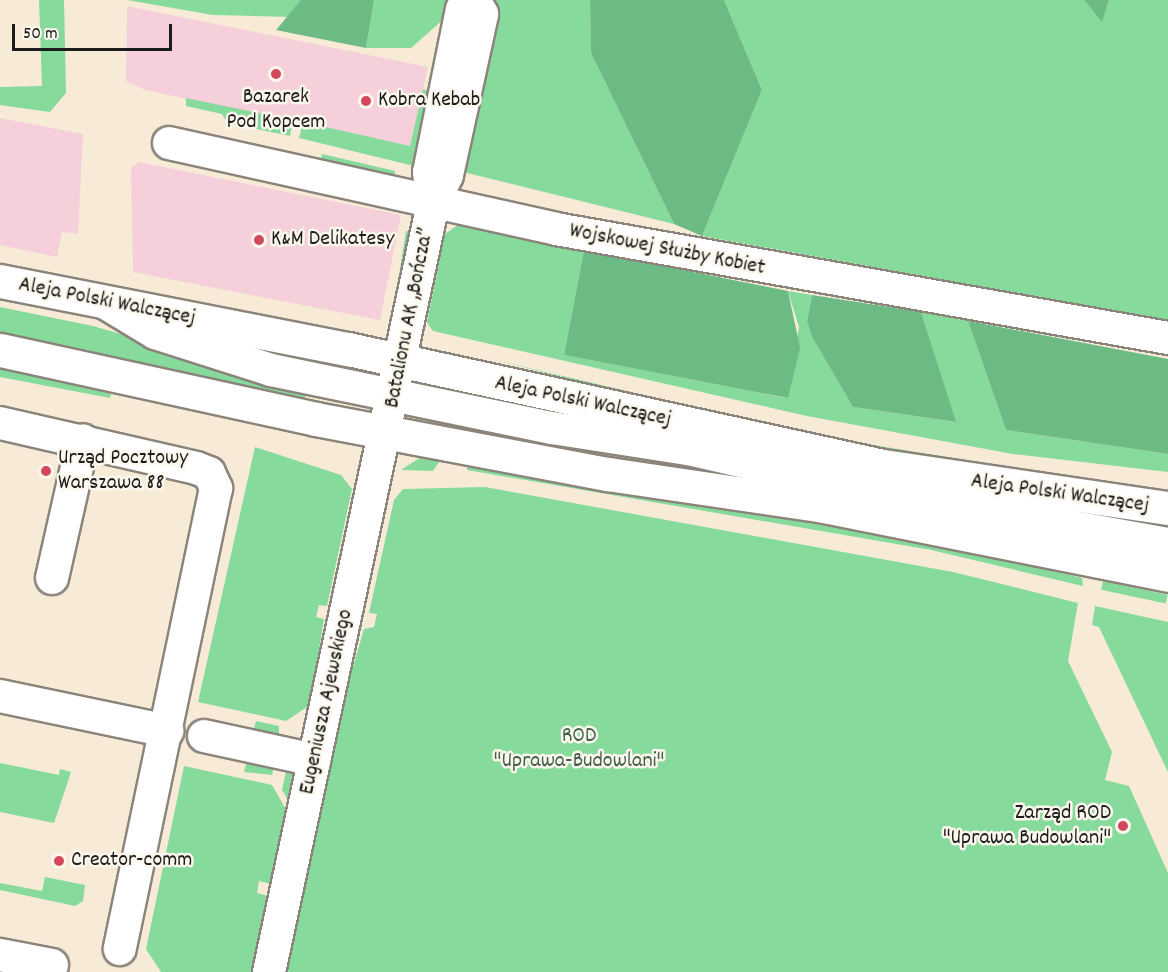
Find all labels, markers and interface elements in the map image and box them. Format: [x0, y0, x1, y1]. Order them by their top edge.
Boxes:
scale bar [15, 12, 176, 50]
text: 50 m [23, 22, 58, 47]
marker: Bazarek Pod Kopcem [269, 67, 283, 81]
place label: Bazarek Pod Kopcem [227, 84, 325, 136]
place label: Kobra Kebab [378, 88, 480, 114]
marker: Kobra Kebab [359, 94, 373, 108]
street label: Wojskowej Służby Kobiet [567, 218, 767, 282]
street label: Batalionu AK „Bończa” [380, 226, 440, 410]
place label: K&M Delikatesy [271, 227, 394, 253]
marker: K&M Delikatesy [252, 233, 266, 247]
street label: Aleja Polski Walczącej [16, 272, 198, 332]
street label: Aleja Polski Walczącej [492, 370, 674, 434]
place label: Urząd Pocztowy Warszawa 88 [58, 445, 188, 496]
marker: Urząd Pocztowy Warszawa 88 [39, 464, 53, 478]
street label: Aleja Polski Walczącej [969, 468, 1151, 520]
street label: Eugeniusza Ajewskiego [294, 607, 360, 797]
park label: ROD "Uprawa-Budowlani" [494, 723, 664, 774]
place label: Zarząd ROD "Uprawa Budowlani" [943, 800, 1111, 852]
marker: Zarząd ROD "Uprawa Budowlani" [1116, 819, 1130, 833]
place label: Creator-comm [71, 848, 192, 874]
marker: Creator-comm [52, 854, 66, 868]

